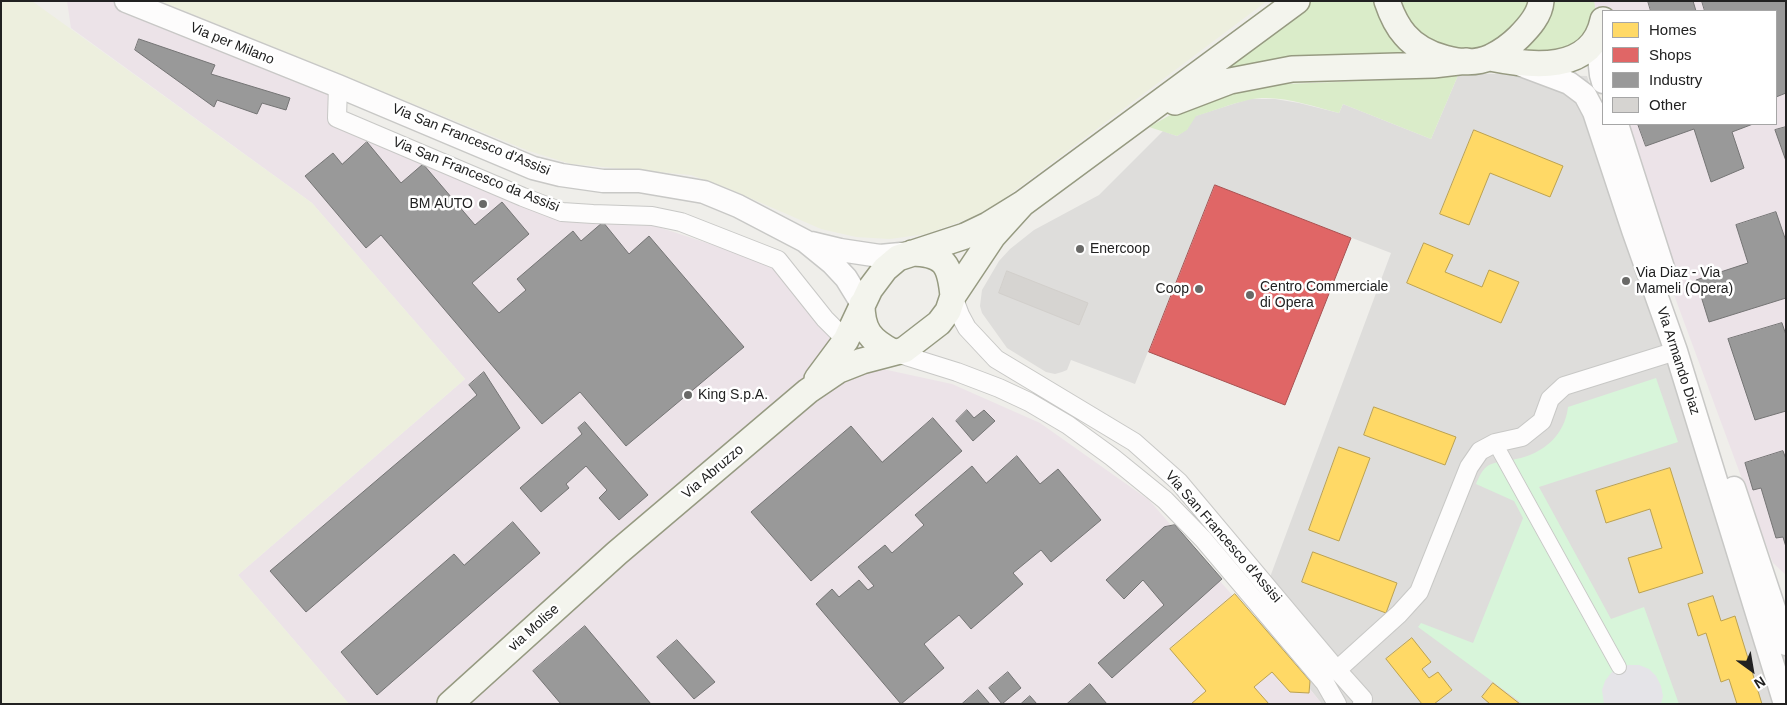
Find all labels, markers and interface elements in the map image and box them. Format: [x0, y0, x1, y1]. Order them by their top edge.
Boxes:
legend [1602, 10, 1777, 125]
street label: Via per Milano [187, 19, 277, 69]
text: Homes [1649, 21, 1697, 38]
text: Shops [1649, 46, 1692, 63]
text: Industry [1649, 71, 1702, 88]
text: Other [1649, 96, 1687, 113]
street label: Via San Francesco d'Assisi [390, 101, 552, 179]
street label: Via San Francesco da Assisi [390, 134, 562, 216]
place label: BM AUTO [409, 196, 473, 212]
marker: BM AUTO [477, 198, 489, 210]
place label: Enercoop [1090, 241, 1150, 257]
marker: Enercoop [1074, 243, 1086, 255]
place label: Via Diaz - Via Mameli (Opera) [1636, 265, 1733, 298]
marker: Via Diaz - Via Mameli (Opera) [1620, 275, 1632, 287]
place label: Centro Commerciale di Opera [1260, 279, 1388, 312]
place label: Coop [1156, 281, 1189, 297]
marker: Coop [1193, 283, 1205, 295]
marker: Centro Commerciale di Opera [1244, 289, 1256, 301]
street label: Via Armando Diaz [1653, 305, 1703, 417]
place label: King S.p.A. [698, 387, 768, 403]
marker: King S.p.A. [682, 389, 694, 401]
street label: Via Abruzzo [679, 441, 747, 503]
street label: Via San Francesco d'Assisi [1161, 468, 1285, 606]
street label: via Molise [505, 601, 563, 655]
north arrow [1727, 645, 1777, 695]
text: N [1751, 673, 1768, 692]

